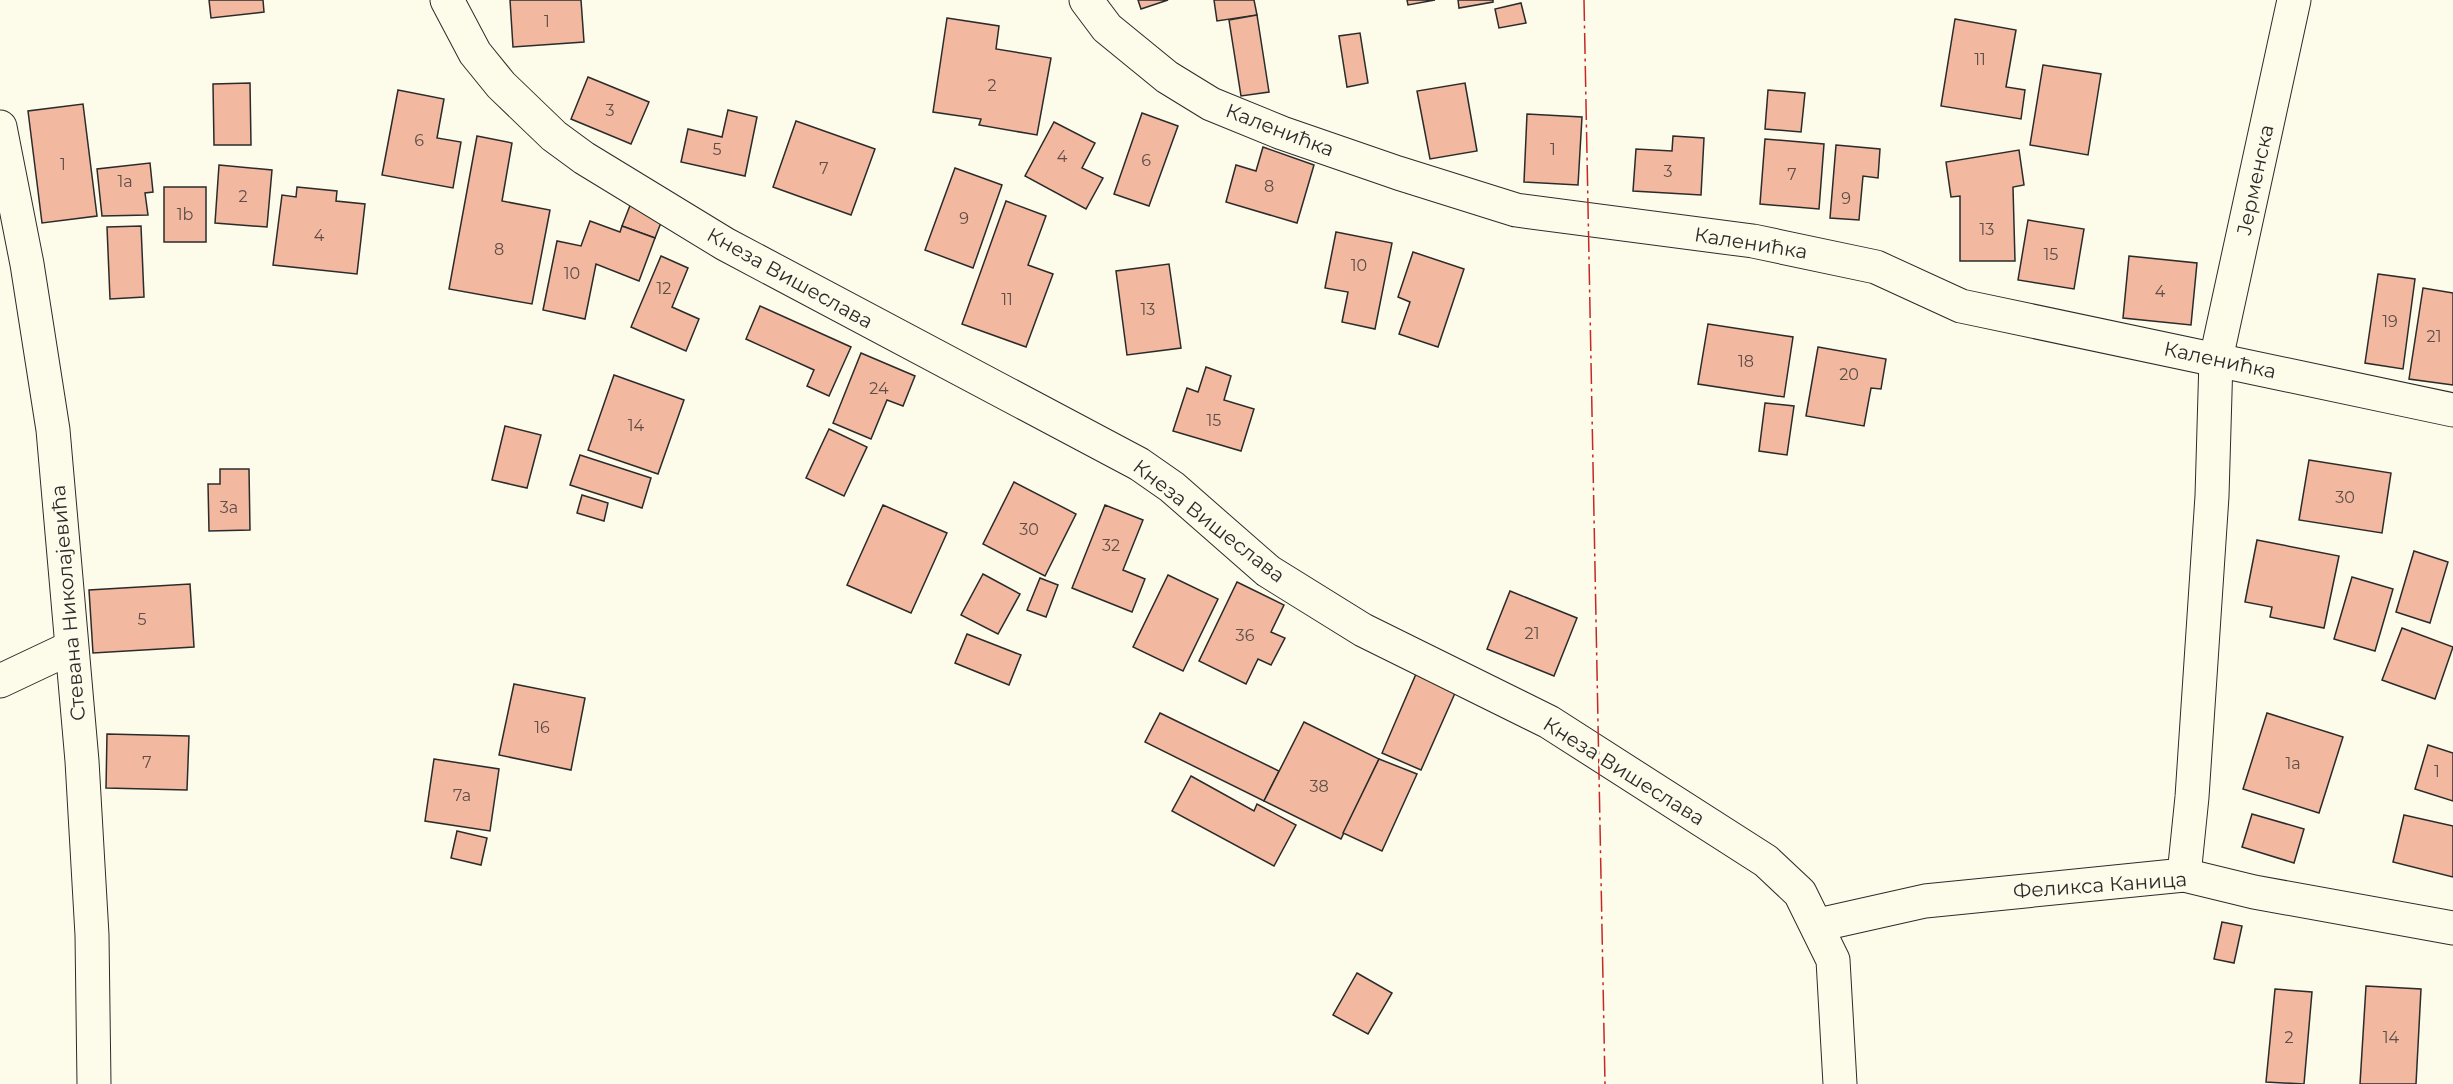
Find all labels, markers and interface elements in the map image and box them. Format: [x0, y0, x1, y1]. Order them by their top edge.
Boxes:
house number: 1 [544, 12, 550, 31]
house number: 11 [1974, 50, 1986, 69]
house number: 2 [987, 76, 997, 95]
street label: Каленићка [1222, 98, 1338, 162]
house number: 3 [605, 101, 615, 120]
street label: Јерменска [2232, 122, 2278, 238]
house number: 6 [414, 131, 424, 150]
house number: 5 [712, 140, 722, 159]
house number: 1 [1550, 140, 1556, 159]
house number: 4 [1057, 147, 1068, 166]
house number: 6 [1141, 151, 1151, 170]
house number: 1 [60, 155, 66, 174]
house number: 7 [819, 159, 829, 178]
house number: 3 [1663, 162, 1673, 181]
house number: 7 [1787, 165, 1797, 184]
house number: 1a [117, 172, 133, 191]
house number: 8 [1264, 177, 1274, 196]
house number: 2 [238, 187, 248, 206]
house number: 9 [1841, 189, 1851, 208]
house number: 1b [177, 205, 193, 224]
house number: 9 [959, 209, 969, 228]
house number: 13 [1980, 220, 1994, 239]
street label: Кнеза Вишеслава [703, 222, 877, 334]
street label: Каленићка [1693, 222, 1809, 264]
house number: 4 [314, 226, 325, 245]
house number: 8 [494, 240, 504, 259]
house number: 15 [2044, 245, 2058, 264]
house number: 10 [1351, 256, 1367, 275]
house number: 10 [564, 264, 580, 283]
house number: 12 [657, 279, 671, 298]
house number: 4 [2155, 282, 2166, 301]
house number: 11 [1001, 290, 1013, 309]
house number: 13 [1141, 300, 1155, 319]
house number: 19 [2382, 312, 2398, 331]
house number: 21 [2427, 327, 2441, 346]
street label: Каленићка [2162, 336, 2278, 384]
house number: 18 [1738, 352, 1754, 371]
house number: 20 [1839, 365, 1859, 384]
house number: 24 [869, 379, 889, 398]
house number: 15 [1207, 411, 1221, 430]
house number: 14 [628, 416, 645, 435]
street label: Кнеза Вишеслава [1128, 454, 1290, 588]
street label: Стевана Николајевића [46, 484, 90, 722]
house number: 30 [2335, 488, 2355, 507]
house number: 3a [220, 498, 238, 517]
house number: 30 [1019, 520, 1039, 539]
house number: 32 [1102, 536, 1120, 555]
house number: 5 [137, 610, 147, 629]
house number: 21 [1525, 624, 1539, 643]
house number: 36 [1236, 626, 1255, 645]
street label: Кнеза Вишеслава [1539, 712, 1709, 830]
house number: 16 [534, 718, 550, 737]
house number: 7 [142, 753, 152, 772]
house number: 1a [2285, 754, 2301, 773]
house number: 1 [2434, 762, 2440, 781]
house number: 38 [1309, 777, 1329, 796]
house number: 7a [453, 786, 471, 805]
street label: Феликса Каница [2012, 867, 2188, 903]
house number: 2 [2284, 1028, 2294, 1047]
house number: 14 [2383, 1028, 2400, 1047]

